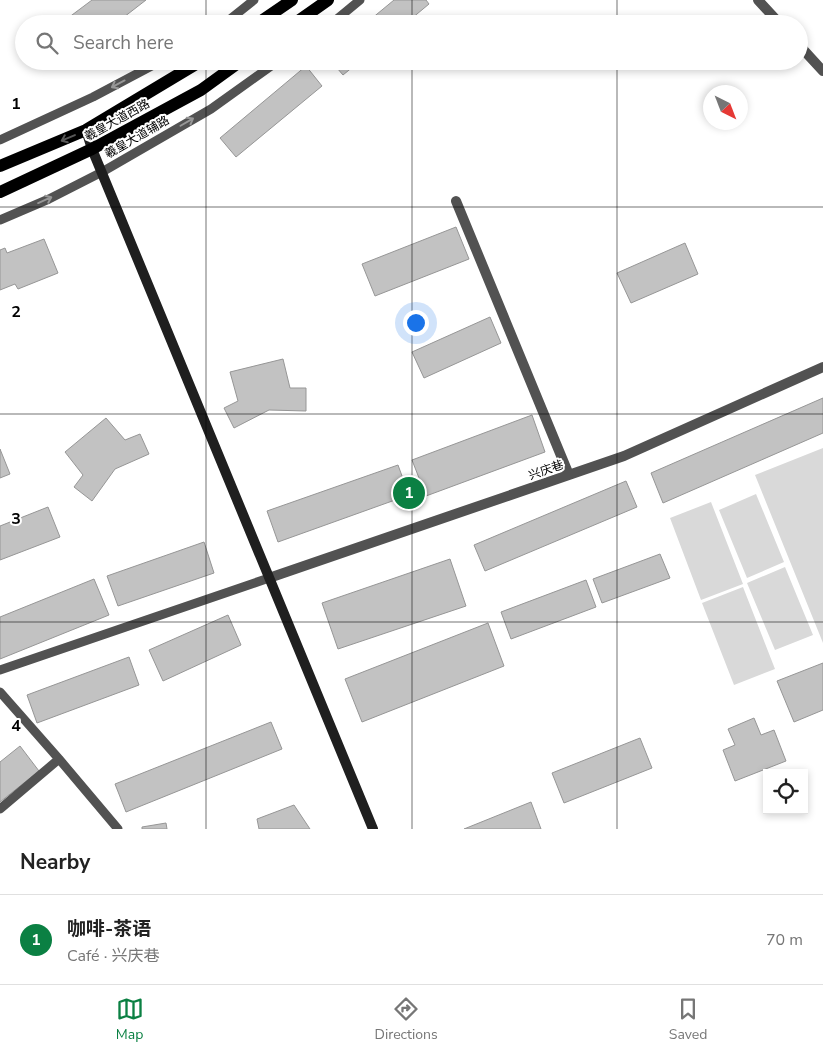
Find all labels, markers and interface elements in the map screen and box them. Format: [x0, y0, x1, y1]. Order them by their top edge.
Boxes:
search box [15, 15, 808, 70]
icon: search [33, 29, 61, 57]
text: Search here [73, 30, 174, 56]
one-way arrow [110, 79, 125, 89]
north arrow [703, 85, 748, 130]
text: 1 [11, 93, 21, 115]
street label: 羲皇大道西路 [82, 96, 152, 144]
street label: 羲皇大道辅路 [102, 112, 172, 162]
one-way arrow [180, 117, 194, 127]
one-way arrow [61, 134, 76, 143]
one-way arrow [37, 195, 52, 205]
text: 2 [11, 301, 21, 323]
your location [403, 310, 429, 336]
street label: 兴庆巷 [526, 457, 566, 483]
pin: 1 [393, 474, 425, 512]
text: 3 [11, 508, 21, 530]
text: 4 [11, 715, 21, 737]
map controls [763, 769, 808, 814]
button: locate [763, 769, 808, 814]
text: Nearby [20, 848, 90, 876]
text: 咖啡-茶语 [67, 916, 151, 942]
text: 1 [31, 929, 41, 951]
text: 70 m [766, 929, 803, 951]
text: Café · 兴庆巷 [67, 945, 159, 967]
tab: Map [116, 995, 144, 1044]
tab: Directions [375, 995, 438, 1044]
tab: Saved [669, 995, 707, 1044]

